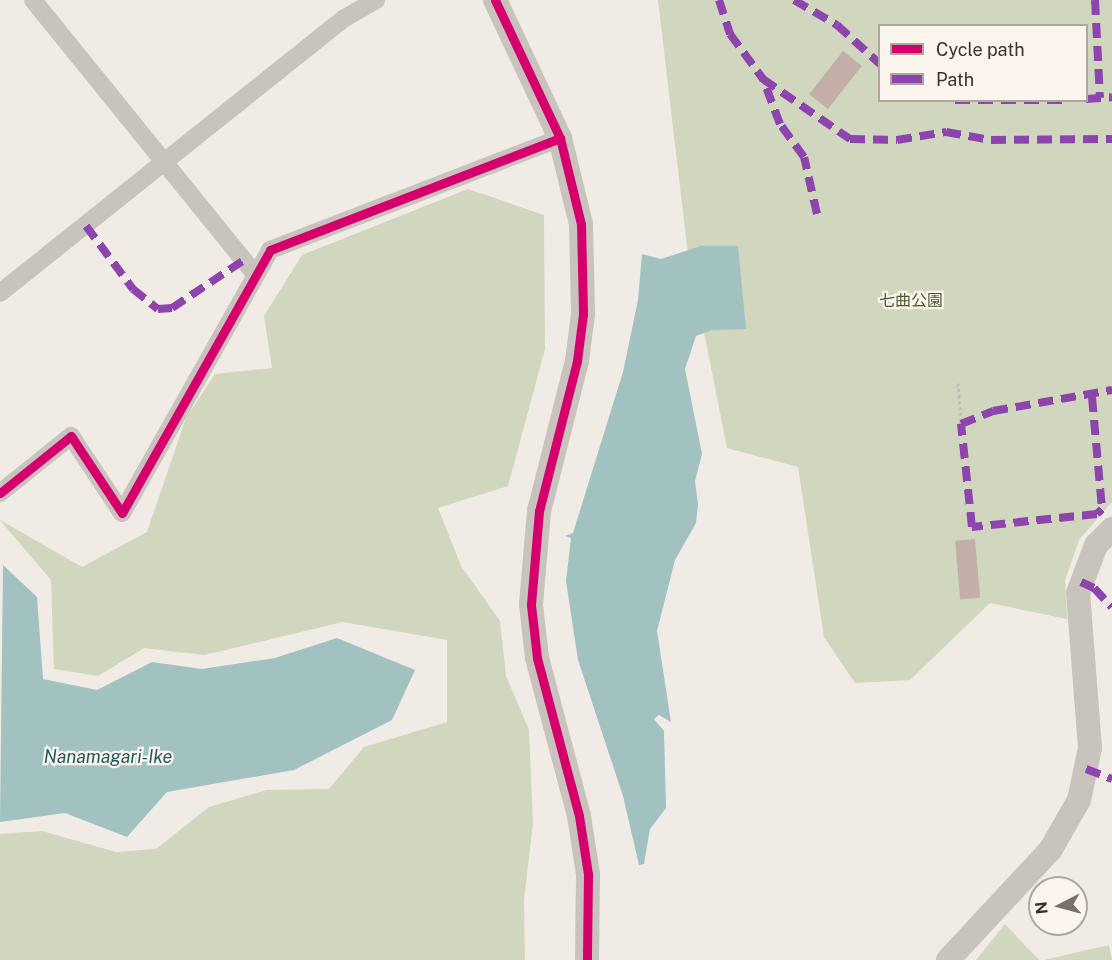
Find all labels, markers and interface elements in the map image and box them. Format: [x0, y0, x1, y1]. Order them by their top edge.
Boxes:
legend [878, 24, 1088, 102]
text: Cycle path [936, 39, 1025, 60]
text: Path [936, 69, 974, 90]
park label: 七曲公園 [879, 291, 943, 311]
water label: Nanamagari-Ike [44, 746, 172, 768]
north arrow [1028, 876, 1088, 936]
text: N [1031, 901, 1052, 915]

